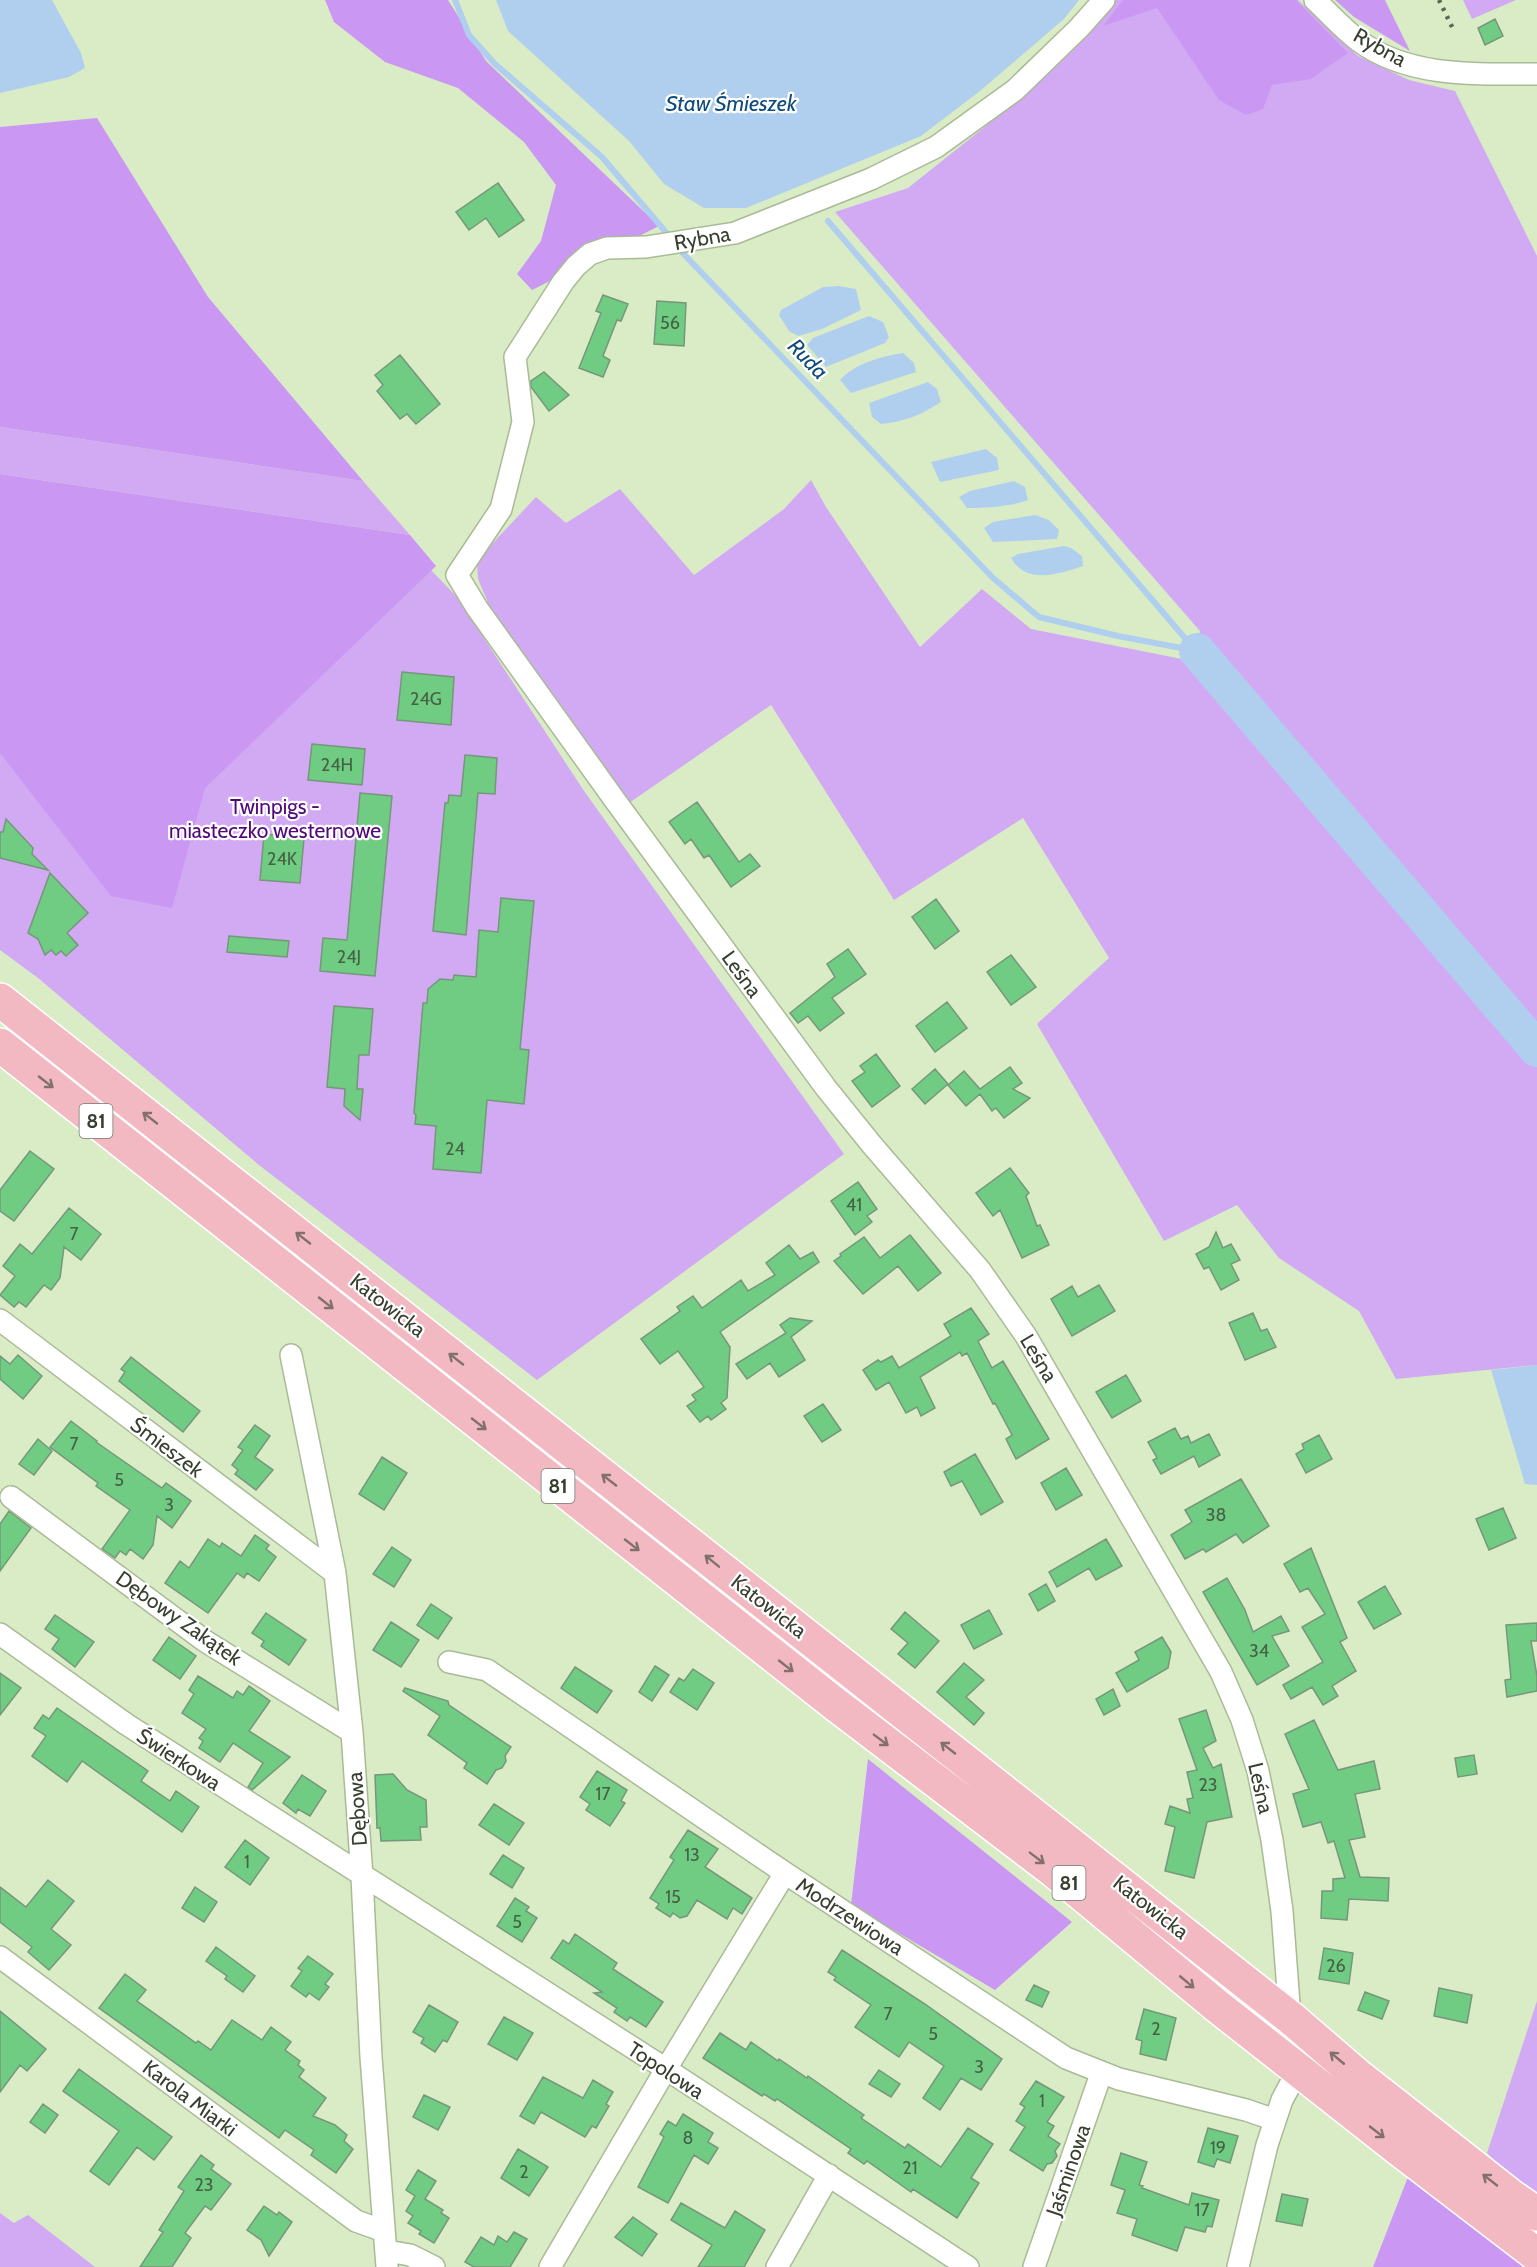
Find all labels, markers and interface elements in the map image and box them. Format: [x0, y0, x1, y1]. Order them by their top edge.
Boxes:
street label: Rybna [1349, 22, 1411, 72]
water label: Staw Śmieszek [666, 90, 797, 117]
street label: Rybna [672, 221, 732, 255]
house number: 56 [660, 312, 680, 334]
water label: Ruda [782, 333, 834, 385]
house number: 24G [410, 688, 442, 710]
house number: 24H [321, 754, 353, 776]
park label: Twinpigs - miasteczko westernowe [169, 794, 381, 843]
house number: 24K [267, 848, 298, 870]
house number: 24J [337, 946, 361, 968]
street label: Leśna [717, 946, 767, 1002]
one-way arrow [38, 1075, 54, 1088]
road number: 81 [80, 1104, 112, 1138]
one-way arrow [142, 1111, 158, 1124]
house number: 24 [445, 1138, 465, 1160]
house number: 41 [846, 1194, 862, 1216]
house number: 7 [69, 1223, 79, 1245]
one-way arrow [295, 1232, 311, 1245]
street label: Katowicka [345, 1268, 431, 1342]
one-way arrow [318, 1297, 334, 1310]
street label: Leśna [1015, 1329, 1063, 1387]
one-way arrow [448, 1353, 464, 1366]
street label: Śmieszek [126, 1412, 209, 1483]
one-way arrow [471, 1417, 487, 1430]
house number: 7 [69, 1433, 79, 1455]
house number: 5 [114, 1469, 124, 1491]
road number: 81 [542, 1469, 574, 1503]
one-way arrow [601, 1473, 617, 1486]
house number: 3 [164, 1494, 174, 1516]
house number: 38 [1206, 1504, 1226, 1526]
one-way arrow [624, 1538, 640, 1551]
one-way arrow [704, 1555, 720, 1568]
street label: Dębowy Zakątek [111, 1565, 247, 1671]
street label: Katowicka [726, 1569, 812, 1643]
house number: 34 [1249, 1640, 1269, 1662]
one-way arrow [777, 1659, 793, 1672]
street label: Świerkowa [132, 1723, 226, 1795]
one-way arrow [873, 1733, 889, 1746]
one-way arrow [940, 1741, 956, 1754]
street label: Leśna [1243, 1760, 1279, 1816]
street label: Dębowa [342, 1771, 372, 1847]
house number: 23 [1198, 1774, 1218, 1796]
house number: 17 [596, 1783, 610, 1805]
house number: 13 [684, 1844, 700, 1866]
house number: 1 [244, 1851, 250, 1873]
one-way arrow [1028, 1851, 1044, 1864]
road number: 81 [1052, 1866, 1086, 1900]
street label: Katowicka [1108, 1870, 1194, 1944]
street label: Modrzewiowa [791, 1872, 909, 1960]
house number: 15 [665, 1886, 681, 1908]
house number: 5 [512, 1911, 522, 1933]
house number: 26 [1326, 1955, 1346, 1977]
one-way arrow [1179, 1975, 1195, 1988]
house number: 7 [883, 2003, 893, 2025]
house number: 2 [1151, 2018, 1161, 2040]
house number: 5 [928, 2023, 938, 2045]
street label: Topolowa [623, 2036, 709, 2104]
one-way arrow [1330, 2051, 1345, 2065]
street label: Karola Miarki [138, 2054, 242, 2142]
house number: 3 [974, 2056, 984, 2078]
house number: 1 [1039, 2090, 1045, 2112]
street label: Jaśminowa [1040, 2121, 1095, 2220]
one-way arrow [1368, 2126, 1384, 2139]
house number: 8 [683, 2127, 693, 2149]
house number: 19 [1210, 2137, 1226, 2159]
house number: 21 [902, 2157, 918, 2179]
house number: 2 [519, 2161, 529, 2183]
one-way arrow [1482, 2173, 1498, 2186]
house number: 23 [194, 2174, 214, 2196]
house number: 17 [1195, 2199, 1209, 2221]

